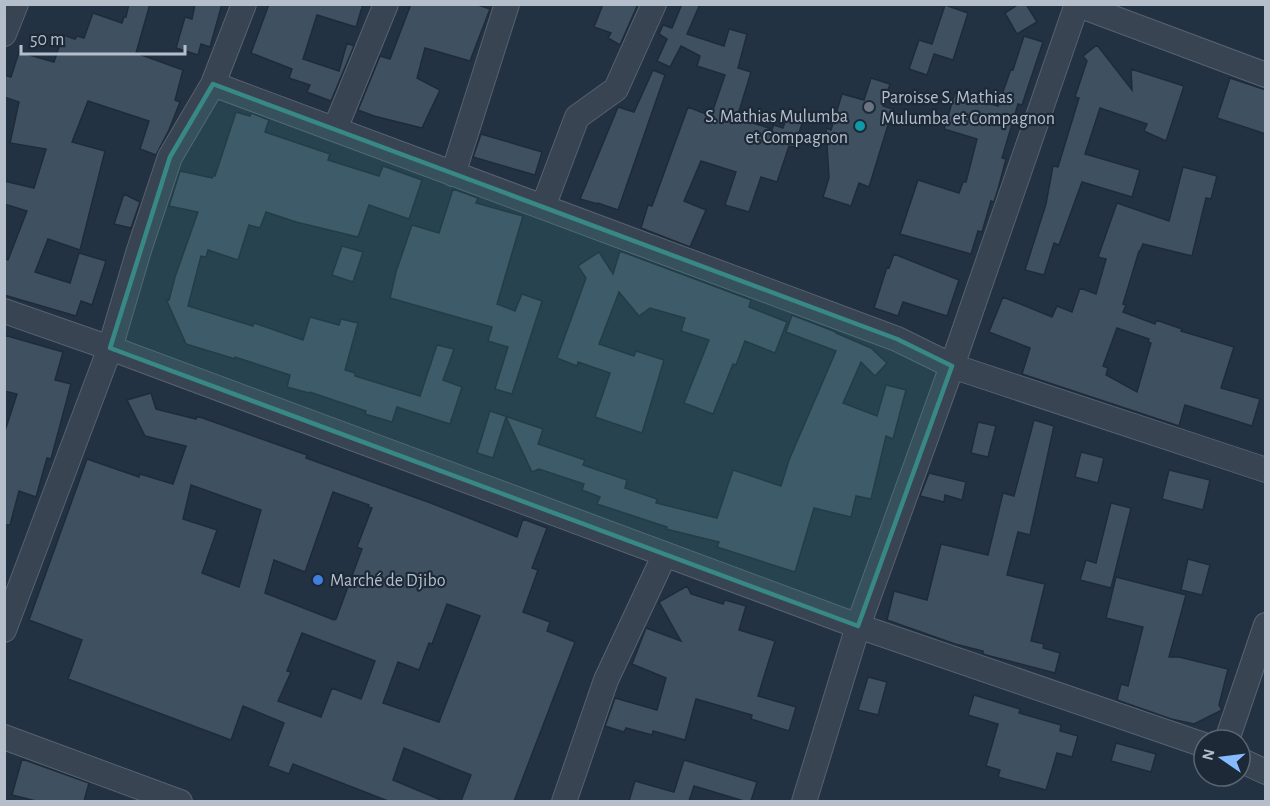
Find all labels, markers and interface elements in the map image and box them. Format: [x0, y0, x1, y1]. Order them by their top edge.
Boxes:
scale bar [21, 18, 184, 56]
text: 50 m [30, 31, 64, 49]
place label: Paroisse S. Mathias Mulumba et Compagnon [881, 89, 1055, 128]
marker: Paroisse S. Mathias Mulumba et Compagnon [862, 100, 876, 114]
place label: S. Mathias Mulumba et Compagnon [705, 108, 848, 147]
marker: S. Mathias Mulumba et Compagnon [853, 119, 867, 133]
place label: Marché de Djibo [330, 572, 446, 590]
marker: Marché de Djibo [311, 573, 325, 587]
north arrow [1192, 728, 1252, 788]
text: N [1199, 747, 1218, 762]

